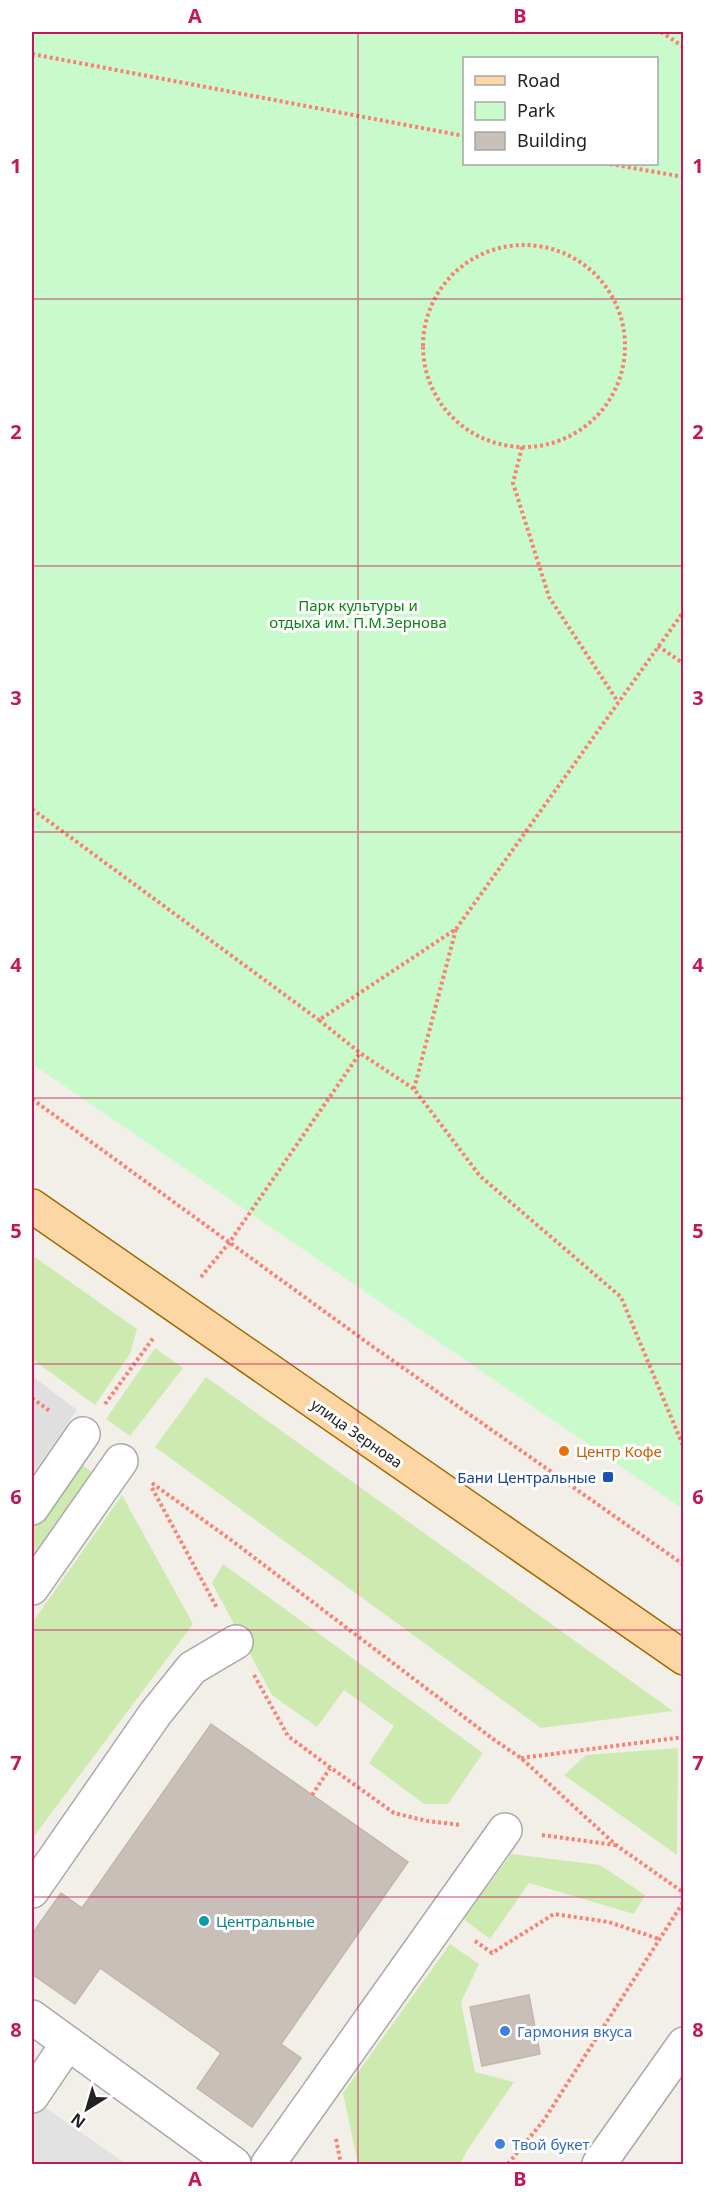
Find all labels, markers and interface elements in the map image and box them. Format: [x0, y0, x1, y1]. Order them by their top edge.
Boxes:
text: A [188, 2, 202, 29]
text: B [513, 2, 527, 29]
legend [463, 57, 658, 165]
text: Road [517, 68, 560, 92]
text: Park [517, 98, 555, 122]
text: Building [517, 128, 587, 152]
text: 1 [10, 152, 22, 179]
text: 1 [692, 152, 704, 179]
text: 2 [10, 418, 22, 445]
text: 2 [692, 418, 704, 445]
park label: Парк культуры и отдыха им. П.М.Зернова [269, 595, 447, 632]
text: 3 [10, 684, 22, 711]
text: 3 [692, 684, 704, 711]
text: 4 [10, 951, 22, 978]
text: 4 [692, 951, 704, 978]
text: 5 [10, 1217, 22, 1244]
text: 5 [692, 1217, 704, 1244]
street label: улица Зернова [307, 1394, 407, 1472]
place label: Центр Кофе [576, 1441, 662, 1461]
marker: Центр Кофе [557, 1444, 571, 1458]
place label: Бани Центральные [457, 1467, 596, 1487]
marker: Бани Центральные [601, 1470, 615, 1484]
text: 6 [10, 1483, 22, 1510]
text: 6 [692, 1483, 704, 1510]
text: 7 [10, 1749, 22, 1776]
text: 7 [692, 1749, 704, 1776]
place label: Центральные [216, 1911, 315, 1931]
marker: Центральные [197, 1914, 211, 1928]
text: 8 [10, 2016, 22, 2043]
text: 8 [692, 2016, 704, 2043]
place label: Гармония вкуса [517, 2021, 632, 2041]
marker: Гармония вкуса [498, 2024, 512, 2038]
north arrow [57, 2079, 117, 2139]
text: N [66, 2108, 90, 2134]
place label: Твой букет [512, 2134, 589, 2154]
marker: Твой букет [493, 2137, 507, 2151]
text: A [188, 2165, 202, 2192]
text: B [513, 2165, 527, 2192]

